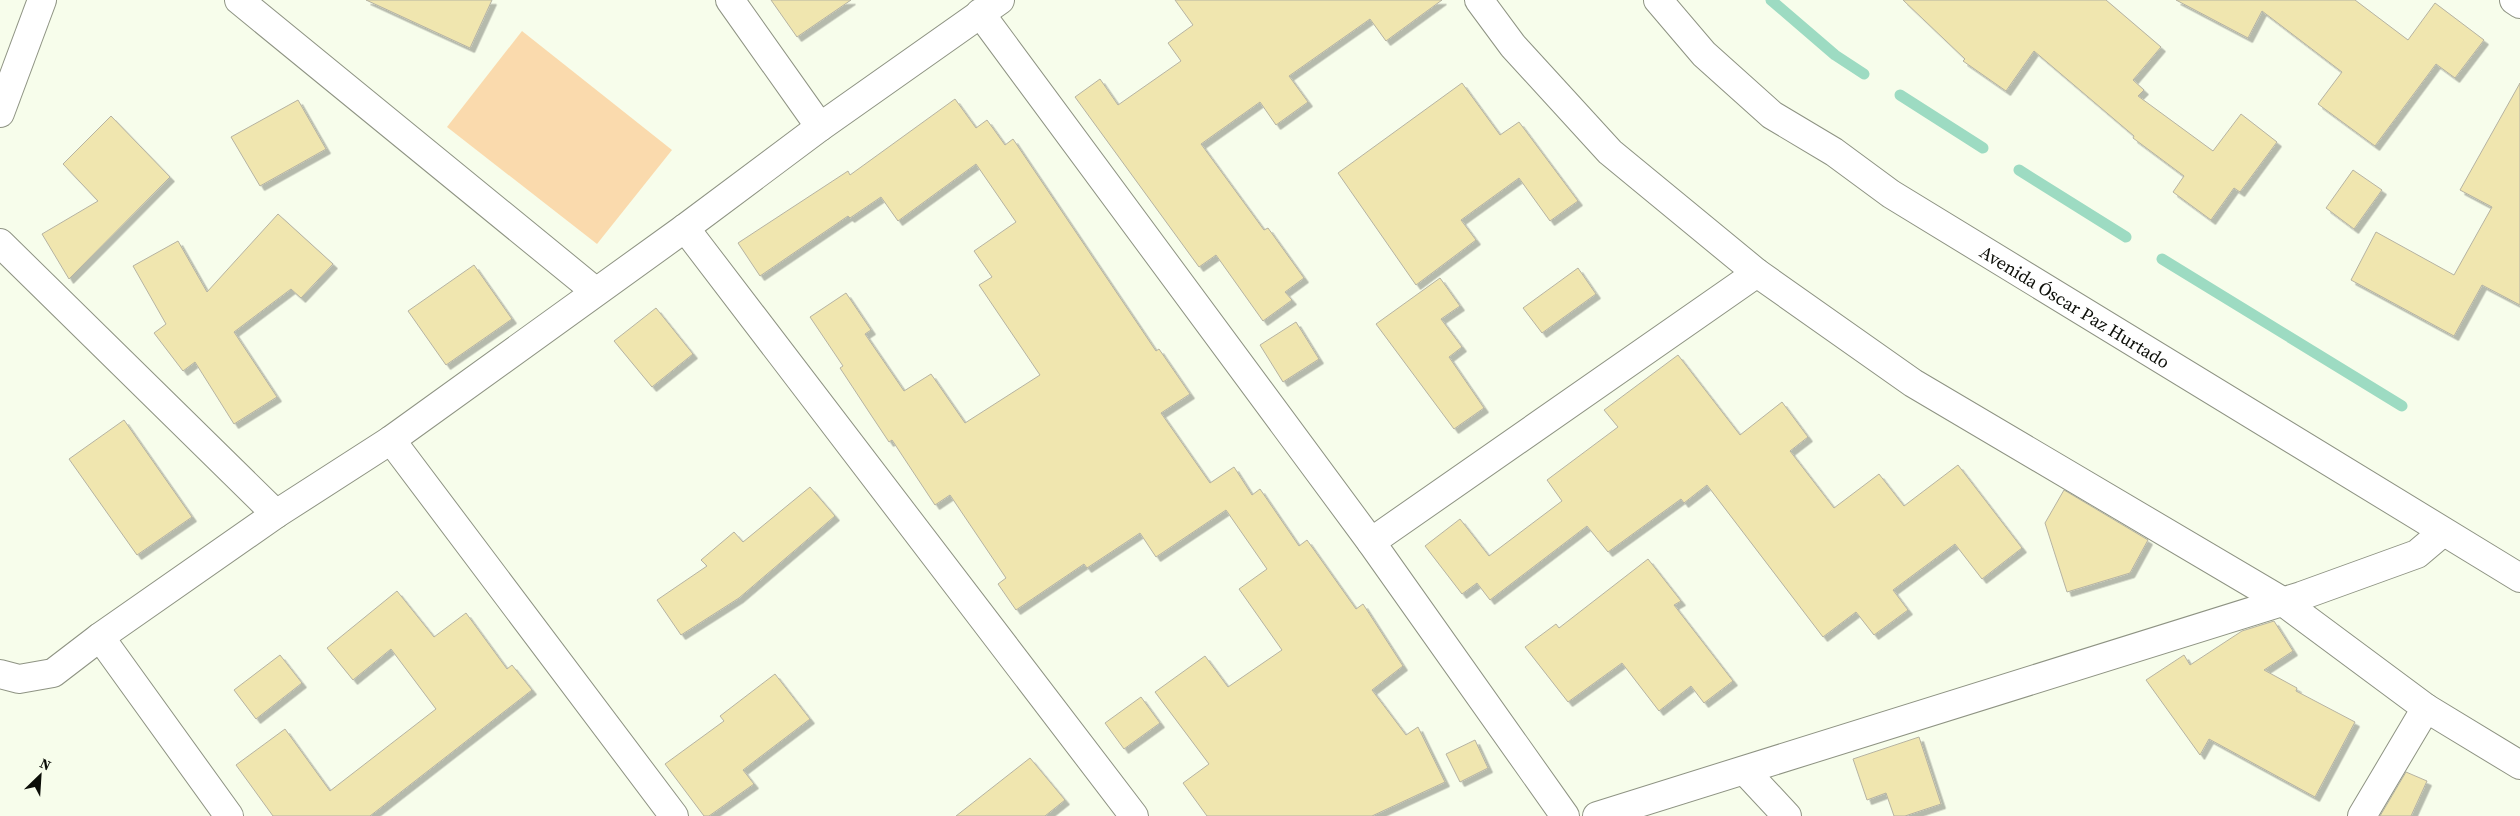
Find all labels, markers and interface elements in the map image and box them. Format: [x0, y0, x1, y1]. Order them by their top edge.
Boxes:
street label: Avenida Óscar Paz Hurtado [1975, 239, 2175, 374]
north arrow [15, 751, 65, 801]
text: N [37, 753, 54, 775]

